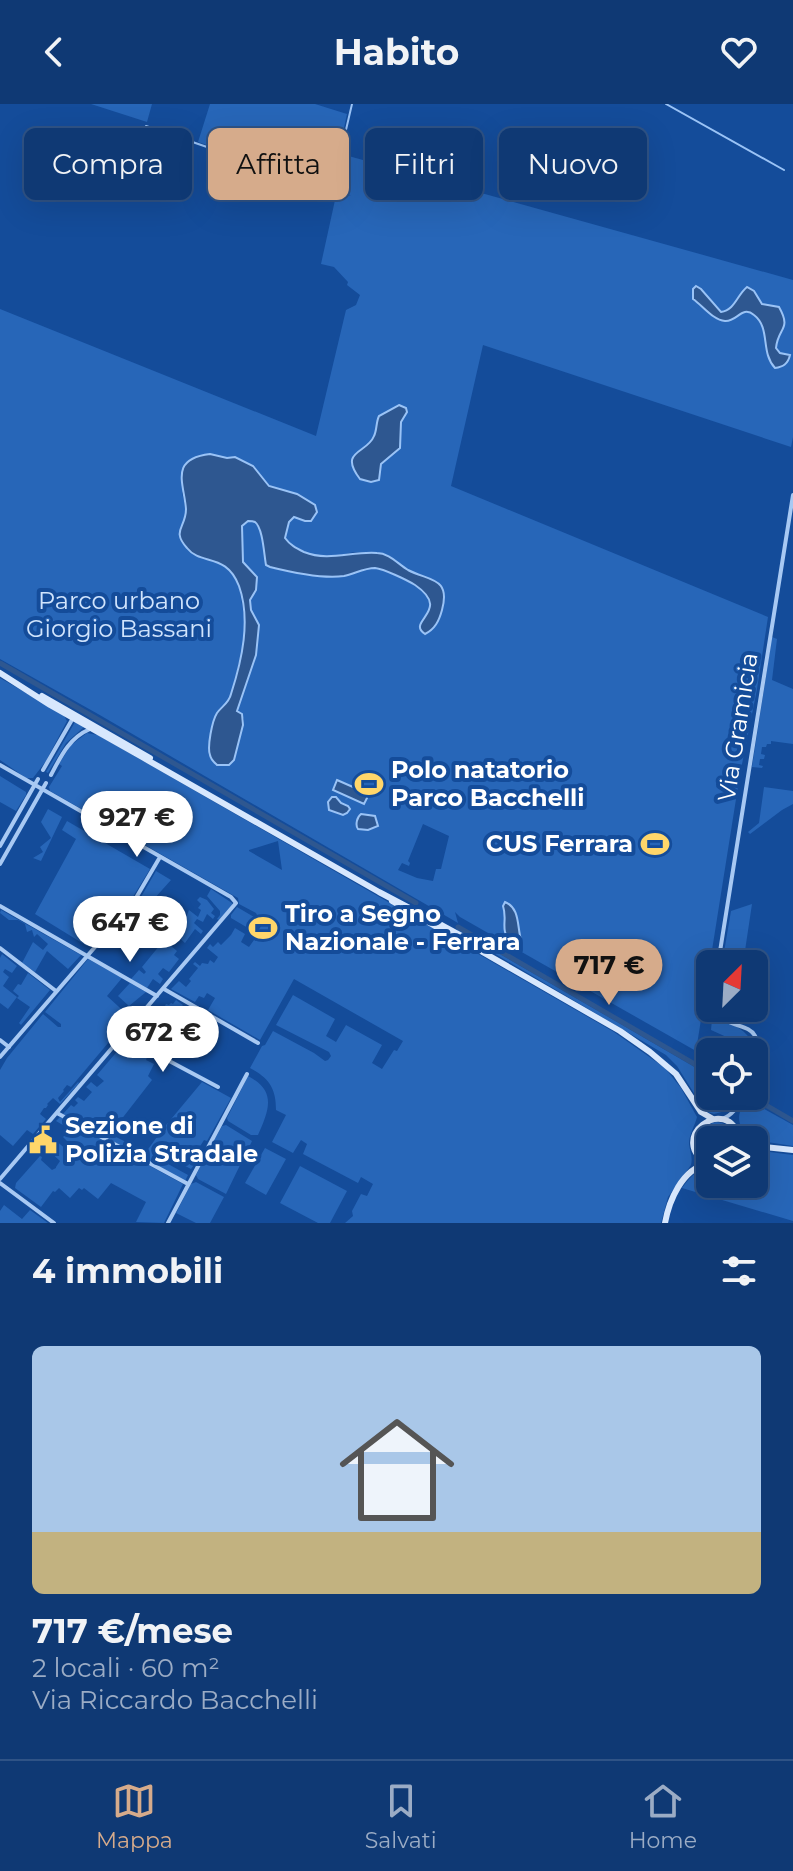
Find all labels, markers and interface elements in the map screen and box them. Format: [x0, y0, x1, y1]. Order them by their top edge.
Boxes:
icon: back [32, 30, 76, 74]
text: Habito [334, 30, 459, 74]
icon: heart [717, 30, 761, 74]
chip: Compra [24, 128, 192, 200]
chip: Affitta [208, 128, 349, 200]
chip: Filtri [365, 128, 483, 200]
chip: Nuovo [499, 128, 647, 200]
park label: Parco urbano Giorgio Bassani [26, 586, 212, 643]
street label: Via Gramicia [711, 650, 764, 803]
place label: Polo natatorio Parco Bacchelli [391, 755, 585, 812]
sports icon: Polo natatorio Parco Bacchelli [354, 769, 384, 799]
pin: 927 € [81, 791, 193, 859]
text: 927 € [99, 801, 175, 833]
place label: CUS Ferrara [486, 829, 633, 858]
sports icon: CUS Ferrara [640, 829, 670, 859]
pin: 647 € [74, 896, 186, 964]
place label: Tiro a Segno Nazionale - Ferrara [285, 899, 521, 956]
text: 647 € [91, 906, 169, 938]
sports icon: Tiro a Segno Nazionale - Ferrara [248, 913, 278, 943]
pin: 717 € [553, 939, 665, 1007]
text: 717 € [573, 949, 645, 981]
north arrow [696, 950, 768, 1022]
map controls [696, 950, 768, 1198]
pin: 672 € [107, 1006, 219, 1074]
text: 672 € [125, 1016, 201, 1048]
button: locate [696, 1038, 768, 1110]
place label: Sezione di Polizia Stradale [65, 1111, 258, 1168]
public building icon: Sezione di Polizia Stradale [28, 1125, 58, 1155]
button: layers [696, 1126, 768, 1198]
icon: filters [717, 1249, 761, 1293]
text: 4 immobili [32, 1250, 223, 1292]
icon: home [325, 1398, 469, 1542]
text: 717 €/mese [32, 1610, 233, 1652]
text: 2 locali · 60 m² [32, 1652, 220, 1684]
text: Via Riccardo Bacchelli [32, 1684, 318, 1716]
tab: Mappa [96, 1779, 173, 1854]
tab: Salvati [365, 1779, 437, 1854]
tab: Home [629, 1779, 697, 1854]

